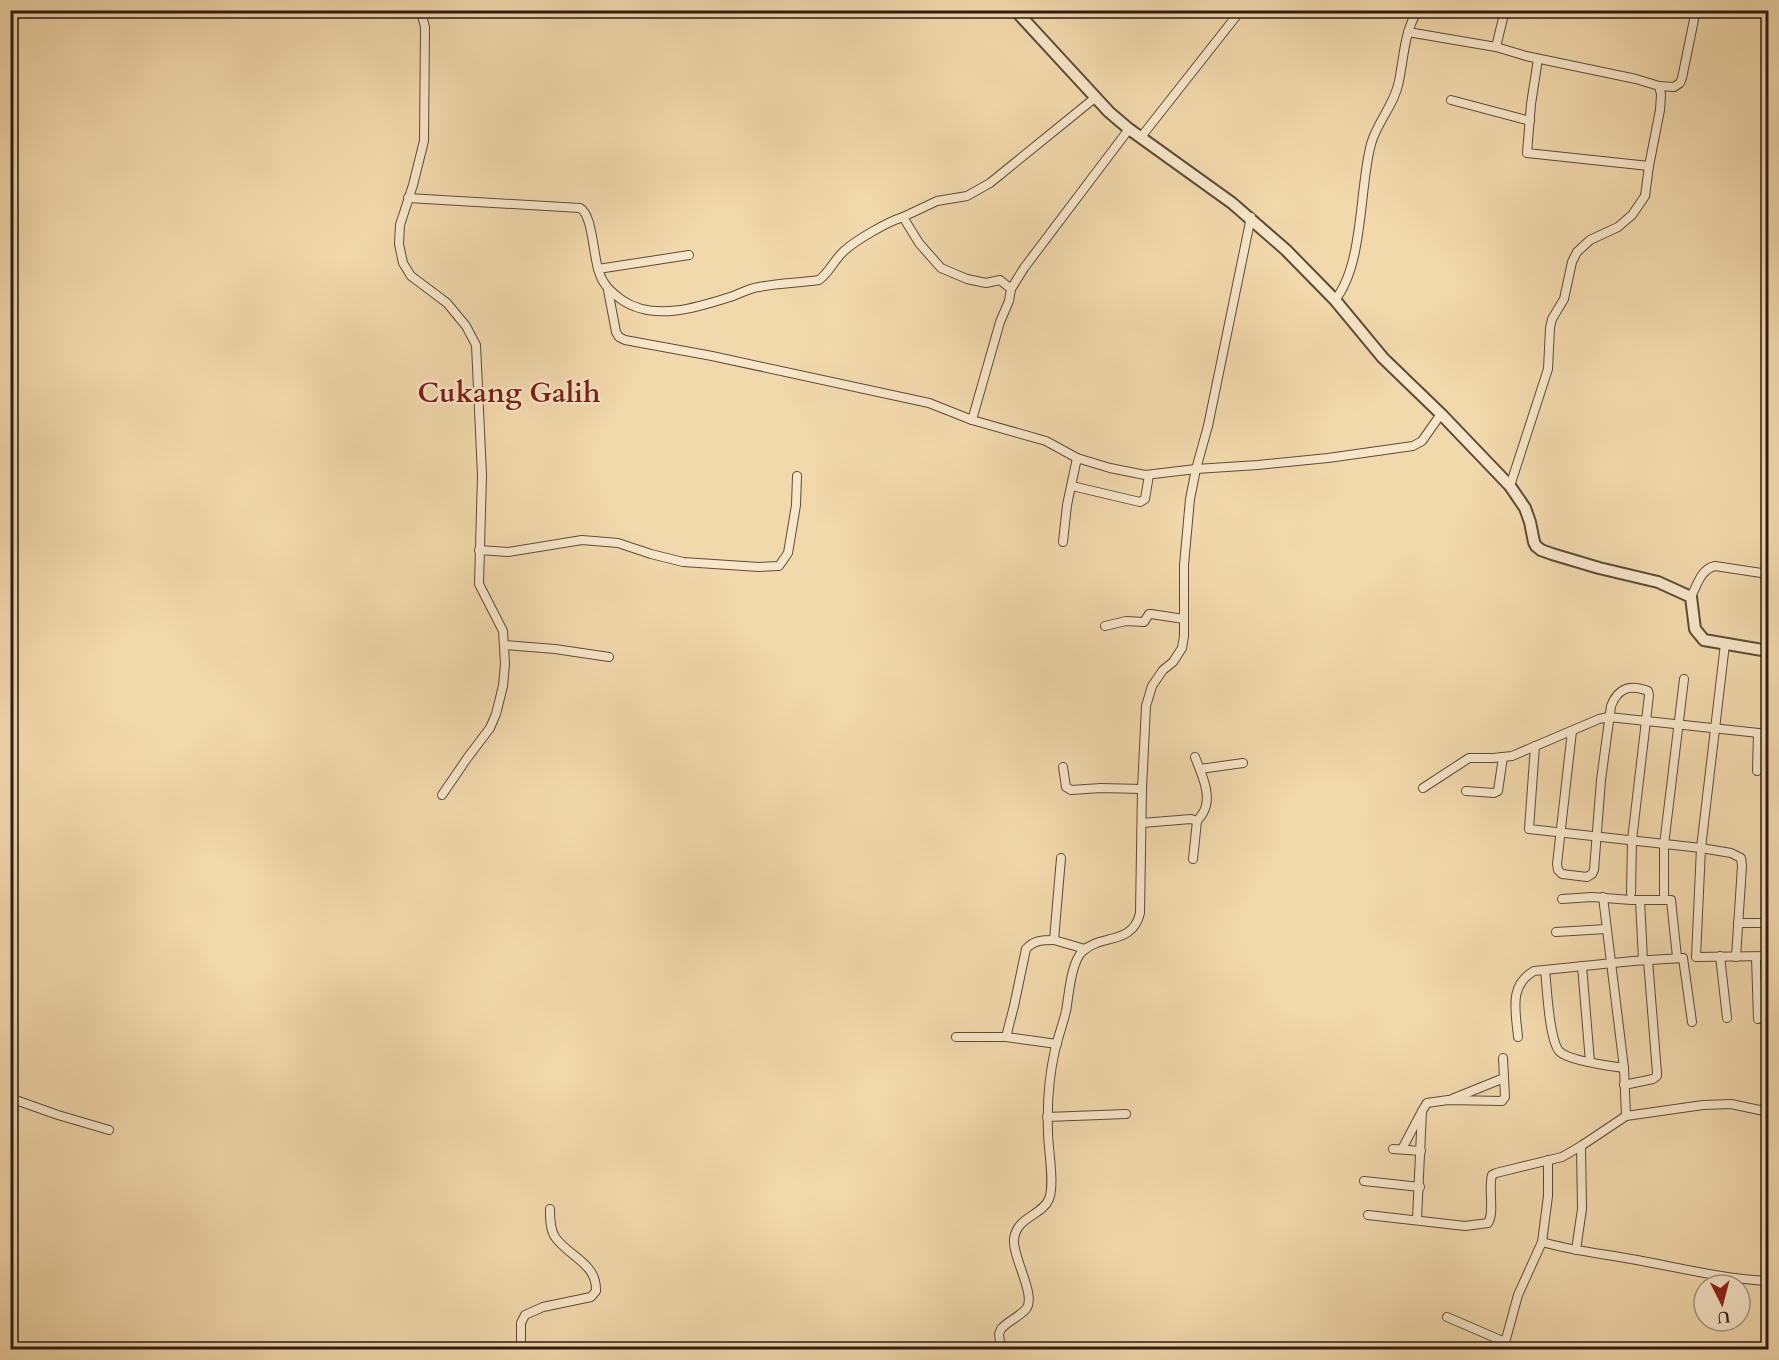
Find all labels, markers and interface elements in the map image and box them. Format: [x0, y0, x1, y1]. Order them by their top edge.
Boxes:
district label: Cukang Galih [418, 374, 601, 412]
north arrow [1692, 1273, 1752, 1333]
text: U [1716, 1305, 1731, 1329]

